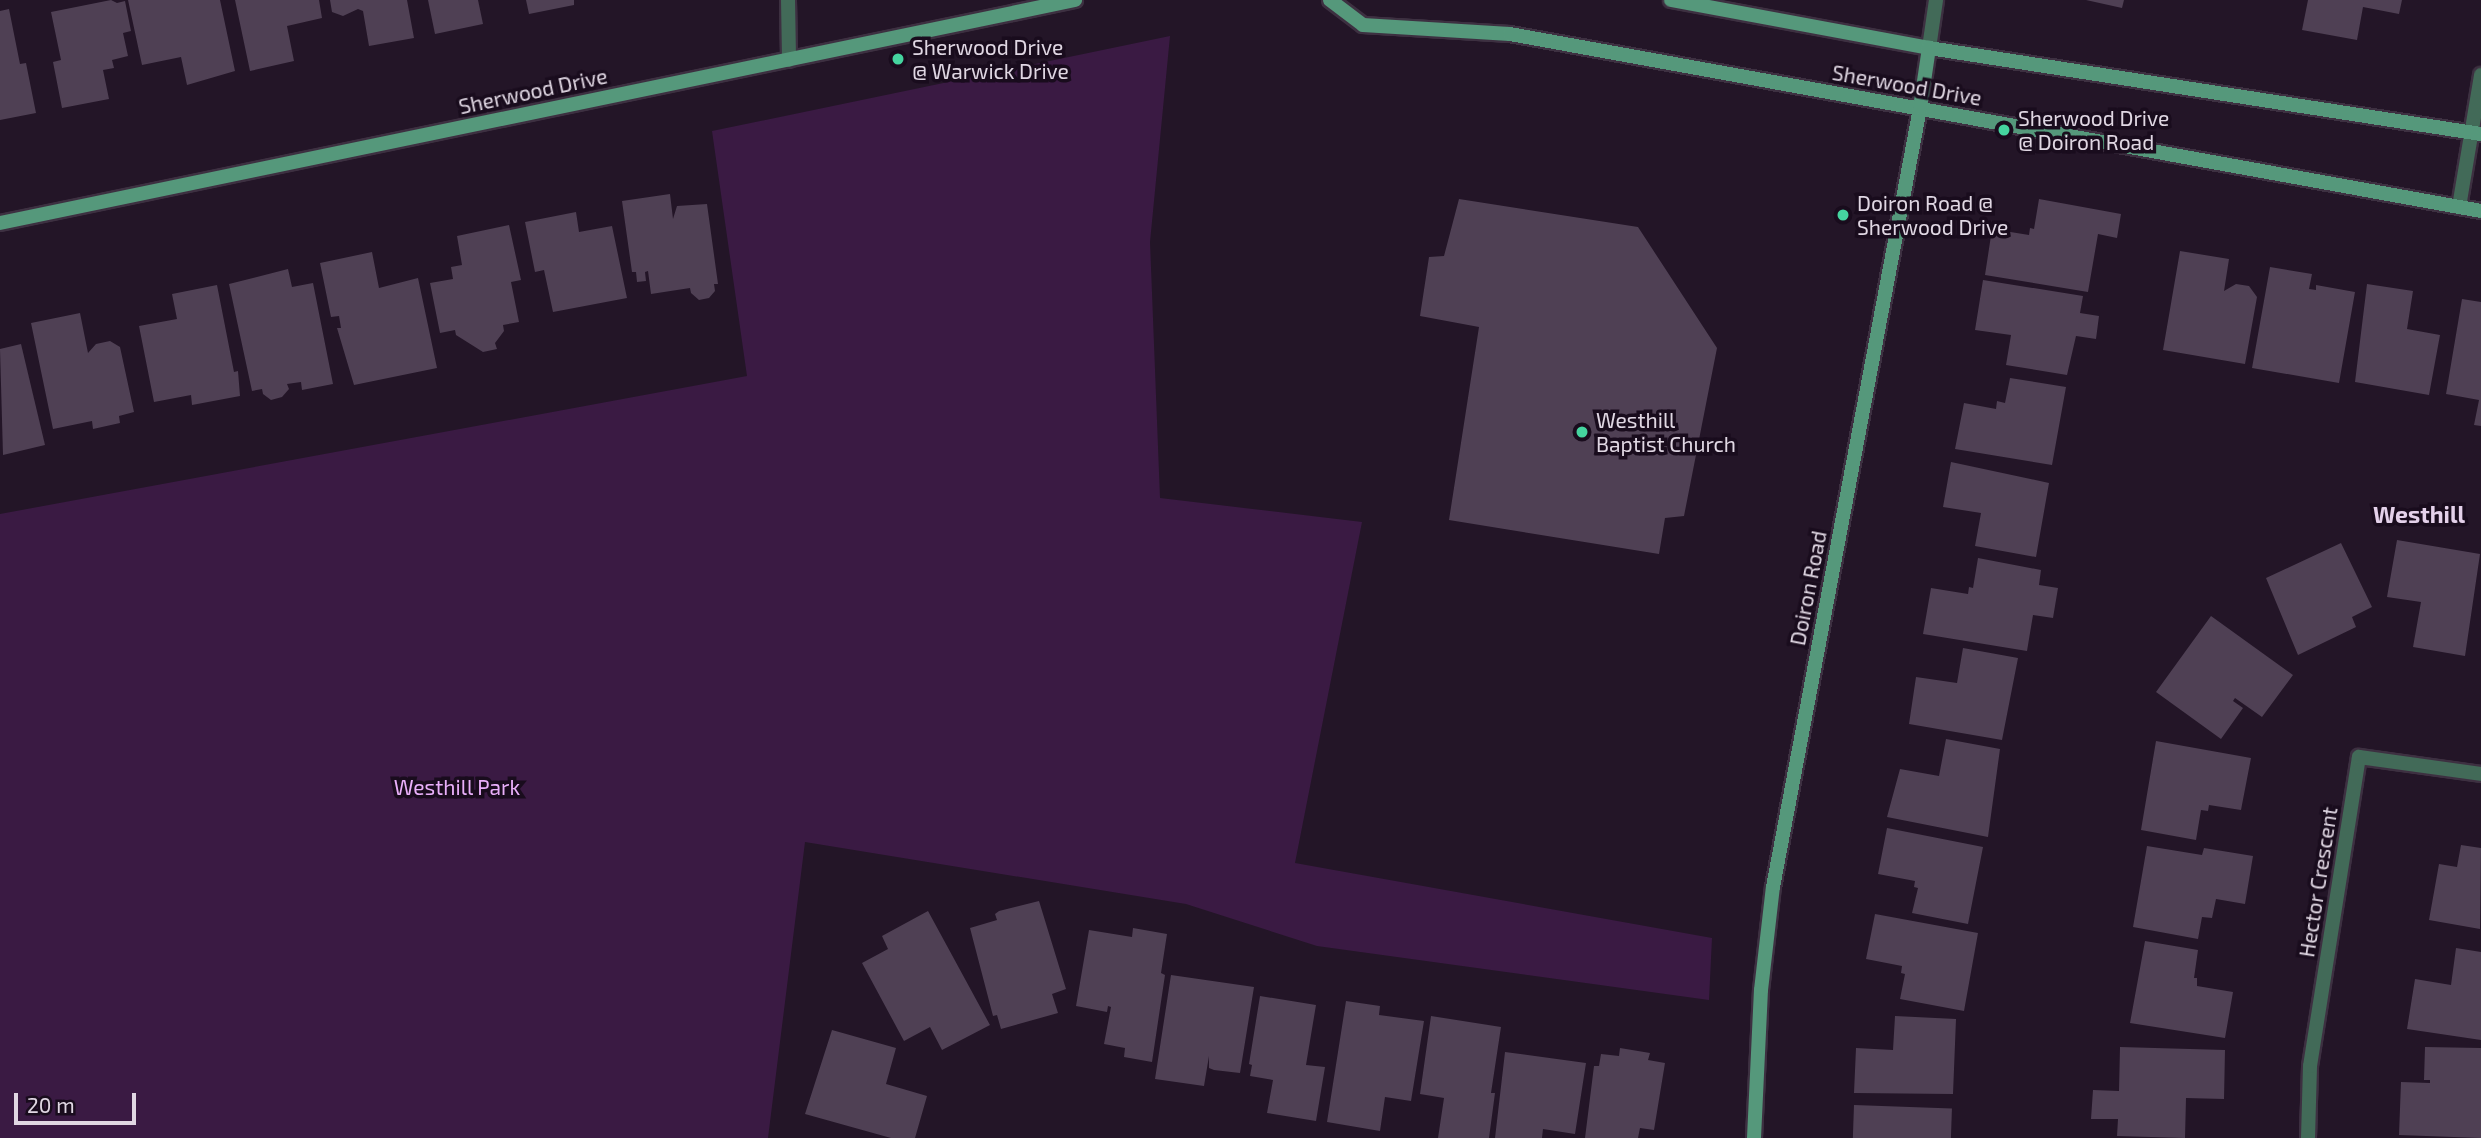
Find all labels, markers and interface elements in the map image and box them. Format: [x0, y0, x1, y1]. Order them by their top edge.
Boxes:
place label: Sherwood Drive @ Warwick Drive [912, 34, 1069, 84]
marker: Sherwood Drive @ Warwick Drive [890, 51, 906, 67]
street label: Sherwood Drive [1830, 59, 1984, 111]
street label: Sherwood Drive [456, 63, 610, 119]
place label: Sherwood Drive @ Doiron Road [2018, 105, 2169, 155]
marker: Sherwood Drive @ Doiron Road [1996, 122, 2012, 138]
place label: Doiron Road @ Sherwood Drive [1857, 190, 2008, 240]
marker: Doiron Road @ Sherwood Drive [1835, 207, 1851, 223]
place label: Westhill Baptist Church [1596, 407, 1736, 457]
marker: Westhill Baptist Church [1574, 424, 1590, 440]
district label: Westhill [2373, 500, 2465, 528]
street label: Doiron Road [1785, 528, 1831, 648]
park label: Westhill Park [394, 774, 520, 800]
street label: Hector Crescent [2294, 805, 2342, 959]
scale bar [18, 1078, 140, 1122]
text: 20 m [27, 1092, 75, 1117]

